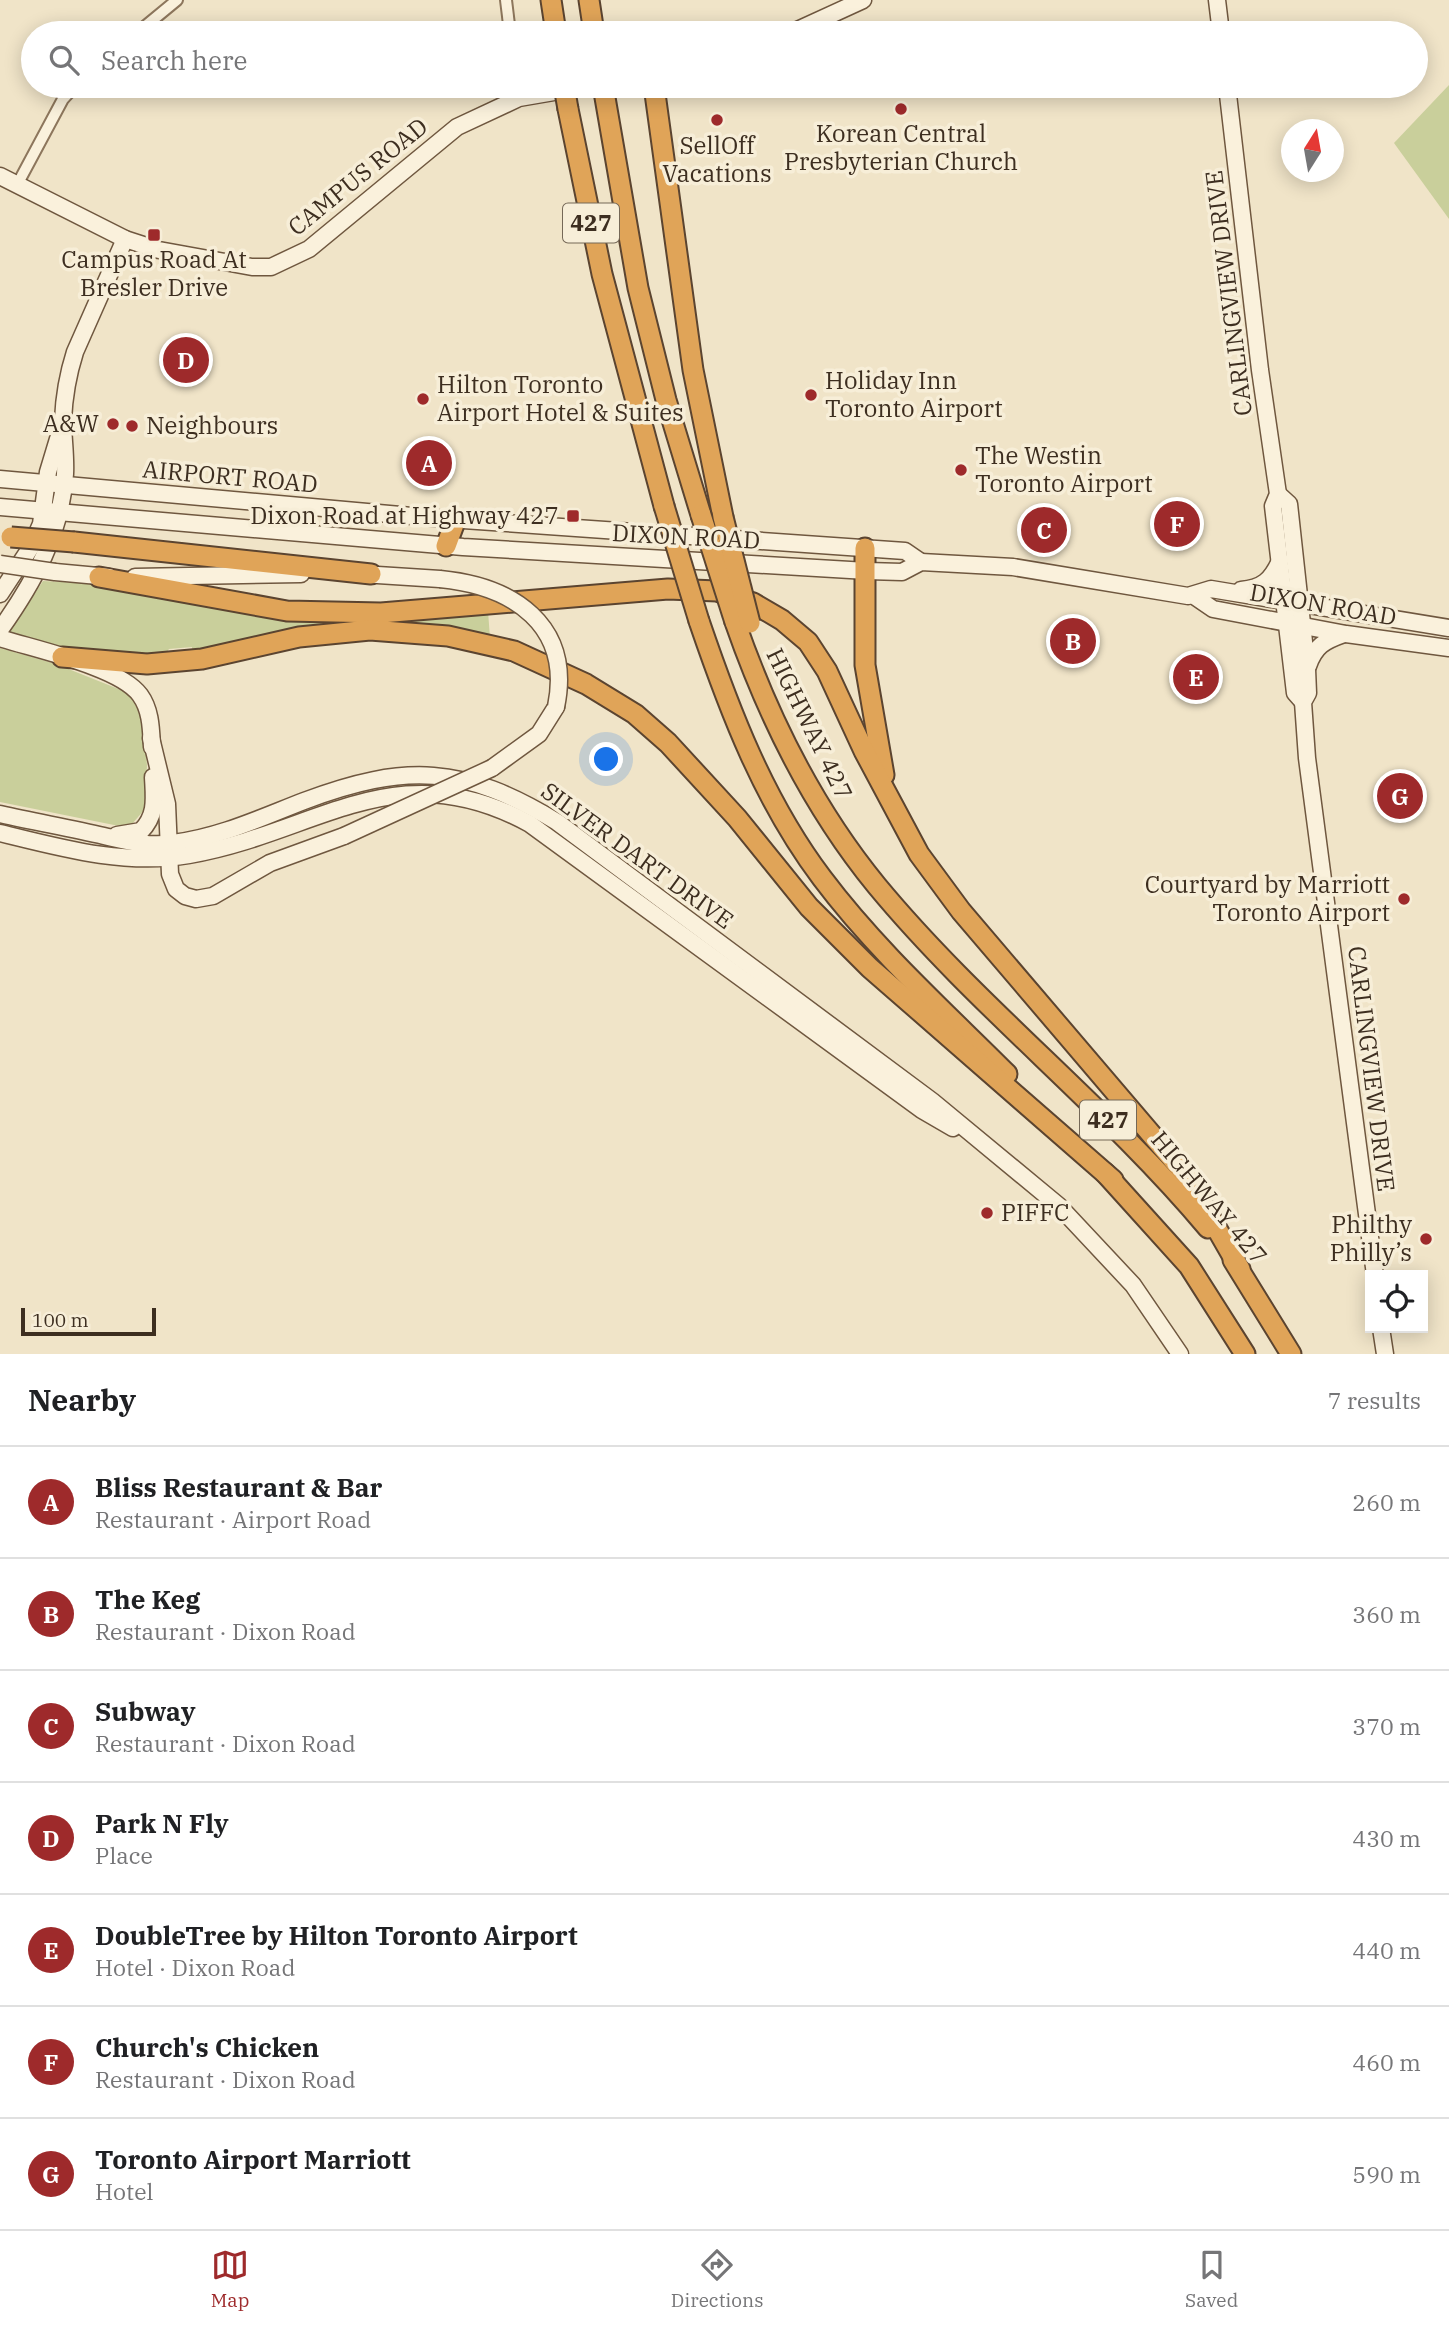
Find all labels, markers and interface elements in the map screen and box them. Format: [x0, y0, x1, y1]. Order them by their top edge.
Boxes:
search box [21, 21, 1428, 98]
icon: search [45, 41, 83, 79]
text: Search here [101, 43, 247, 77]
marker: Korean Central Presbyterian Church [893, 101, 909, 117]
street label: CAMPUS ROAD [281, 110, 434, 242]
marker: SellOff Vacations [709, 112, 725, 128]
place label: Korean Central Presbyterian Church [784, 117, 1018, 177]
north arrow [1281, 119, 1344, 182]
place label: SellOff Vacations [662, 129, 772, 189]
street label: CARLINGVIEW DRIVE [1197, 169, 1259, 418]
road number: 427 [563, 204, 619, 243]
marker: Campus Road At Bresler Drive [146, 227, 162, 243]
place label: Campus Road At Bresler Drive [61, 243, 247, 303]
pin: D [163, 334, 209, 386]
place label: Holiday Inn Toronto Airport [825, 364, 1003, 424]
place label: Hilton Toronto Airport Hotel & Suites [437, 368, 684, 428]
marker: Holiday Inn Toronto Airport [803, 387, 819, 403]
marker: Hilton Toronto Airport Hotel & Suites [415, 391, 431, 407]
place label: A&W [43, 407, 99, 439]
place label: Neighbours [146, 409, 278, 441]
marker: A&W [105, 416, 121, 432]
marker: Neighbours [124, 418, 140, 434]
pin: A [406, 437, 452, 489]
place label: The Westin Toronto Airport [975, 439, 1153, 499]
street label: AIRPORT ROAD [141, 452, 319, 500]
marker: The Westin Toronto Airport [953, 462, 969, 478]
pin: F [1154, 498, 1200, 550]
place label: Dixon Road at Highway 427 [250, 499, 559, 531]
pin: C [1021, 504, 1067, 556]
marker: Dixon Road at Highway 427 [565, 508, 581, 524]
street label: DIXON ROAD [611, 516, 761, 556]
street label: DIXON ROAD [1247, 575, 1399, 633]
pin: B [1050, 615, 1096, 667]
street label: HIGHWAY 427 [759, 642, 860, 805]
pin: E [1173, 651, 1219, 703]
your location [589, 742, 623, 776]
pin: G [1377, 770, 1423, 822]
street label: SILVER DART DRIVE [535, 775, 740, 936]
place label: Courtyard by Marriott Toronto Airport [1145, 868, 1390, 928]
marker: Courtyard by Marriott Toronto Airport [1396, 891, 1412, 907]
street label: CARLINGVIEW DRIVE [1341, 944, 1403, 1193]
road number: 427 [1080, 1100, 1136, 1140]
street label: HIGHWAY 427 [1145, 1124, 1275, 1271]
place label: PIFFC [1001, 1196, 1070, 1228]
marker: PIFFC [979, 1205, 995, 1221]
place label: Philthy Philly’s [1330, 1208, 1412, 1268]
marker: Philthy Philly’s [1418, 1231, 1434, 1247]
map controls [1365, 1270, 1428, 1333]
button: locate [1365, 1270, 1428, 1333]
scale bar [21, 1305, 156, 1337]
text: 100 m [32, 1308, 89, 1332]
text: Nearby [28, 1380, 136, 1419]
text: 7 results [1328, 1385, 1421, 1415]
text: Bliss Restaurant & Bar [95, 1470, 382, 1504]
text: A [43, 1487, 59, 1517]
text: 260 m [1352, 1487, 1421, 1517]
text: Restaurant · Airport Road [95, 1504, 371, 1534]
text: The Keg [95, 1582, 200, 1616]
text: B [43, 1599, 59, 1629]
text: 360 m [1352, 1599, 1421, 1629]
text: Restaurant · Dixon Road [95, 1616, 356, 1646]
text: Subway [95, 1694, 196, 1728]
text: C [43, 1711, 59, 1741]
text: 370 m [1352, 1711, 1421, 1741]
text: Restaurant · Dixon Road [95, 1728, 356, 1758]
text: Park N Fly [95, 1806, 229, 1840]
text: D [42, 1823, 60, 1853]
text: 430 m [1352, 1823, 1421, 1853]
text: Place [95, 1840, 153, 1870]
text: DoubleTree by Hilton Toronto Airport [95, 1918, 578, 1952]
text: E [43, 1935, 59, 1965]
text: 440 m [1352, 1935, 1421, 1965]
text: Hotel · Dixon Road [95, 1952, 295, 1982]
text: Church's Chicken [95, 2030, 319, 2064]
text: F [44, 2047, 58, 2077]
text: 460 m [1352, 2047, 1421, 2077]
text: Restaurant · Dixon Road [95, 2064, 356, 2094]
text: Toronto Airport Marriott [95, 2142, 411, 2176]
text: G [42, 2159, 60, 2189]
text: 590 m [1352, 2159, 1421, 2189]
text: Hotel [95, 2176, 153, 2206]
tab: Map [211, 2246, 249, 2312]
tab: Directions [671, 2246, 764, 2312]
tab: Saved [1185, 2246, 1238, 2312]

